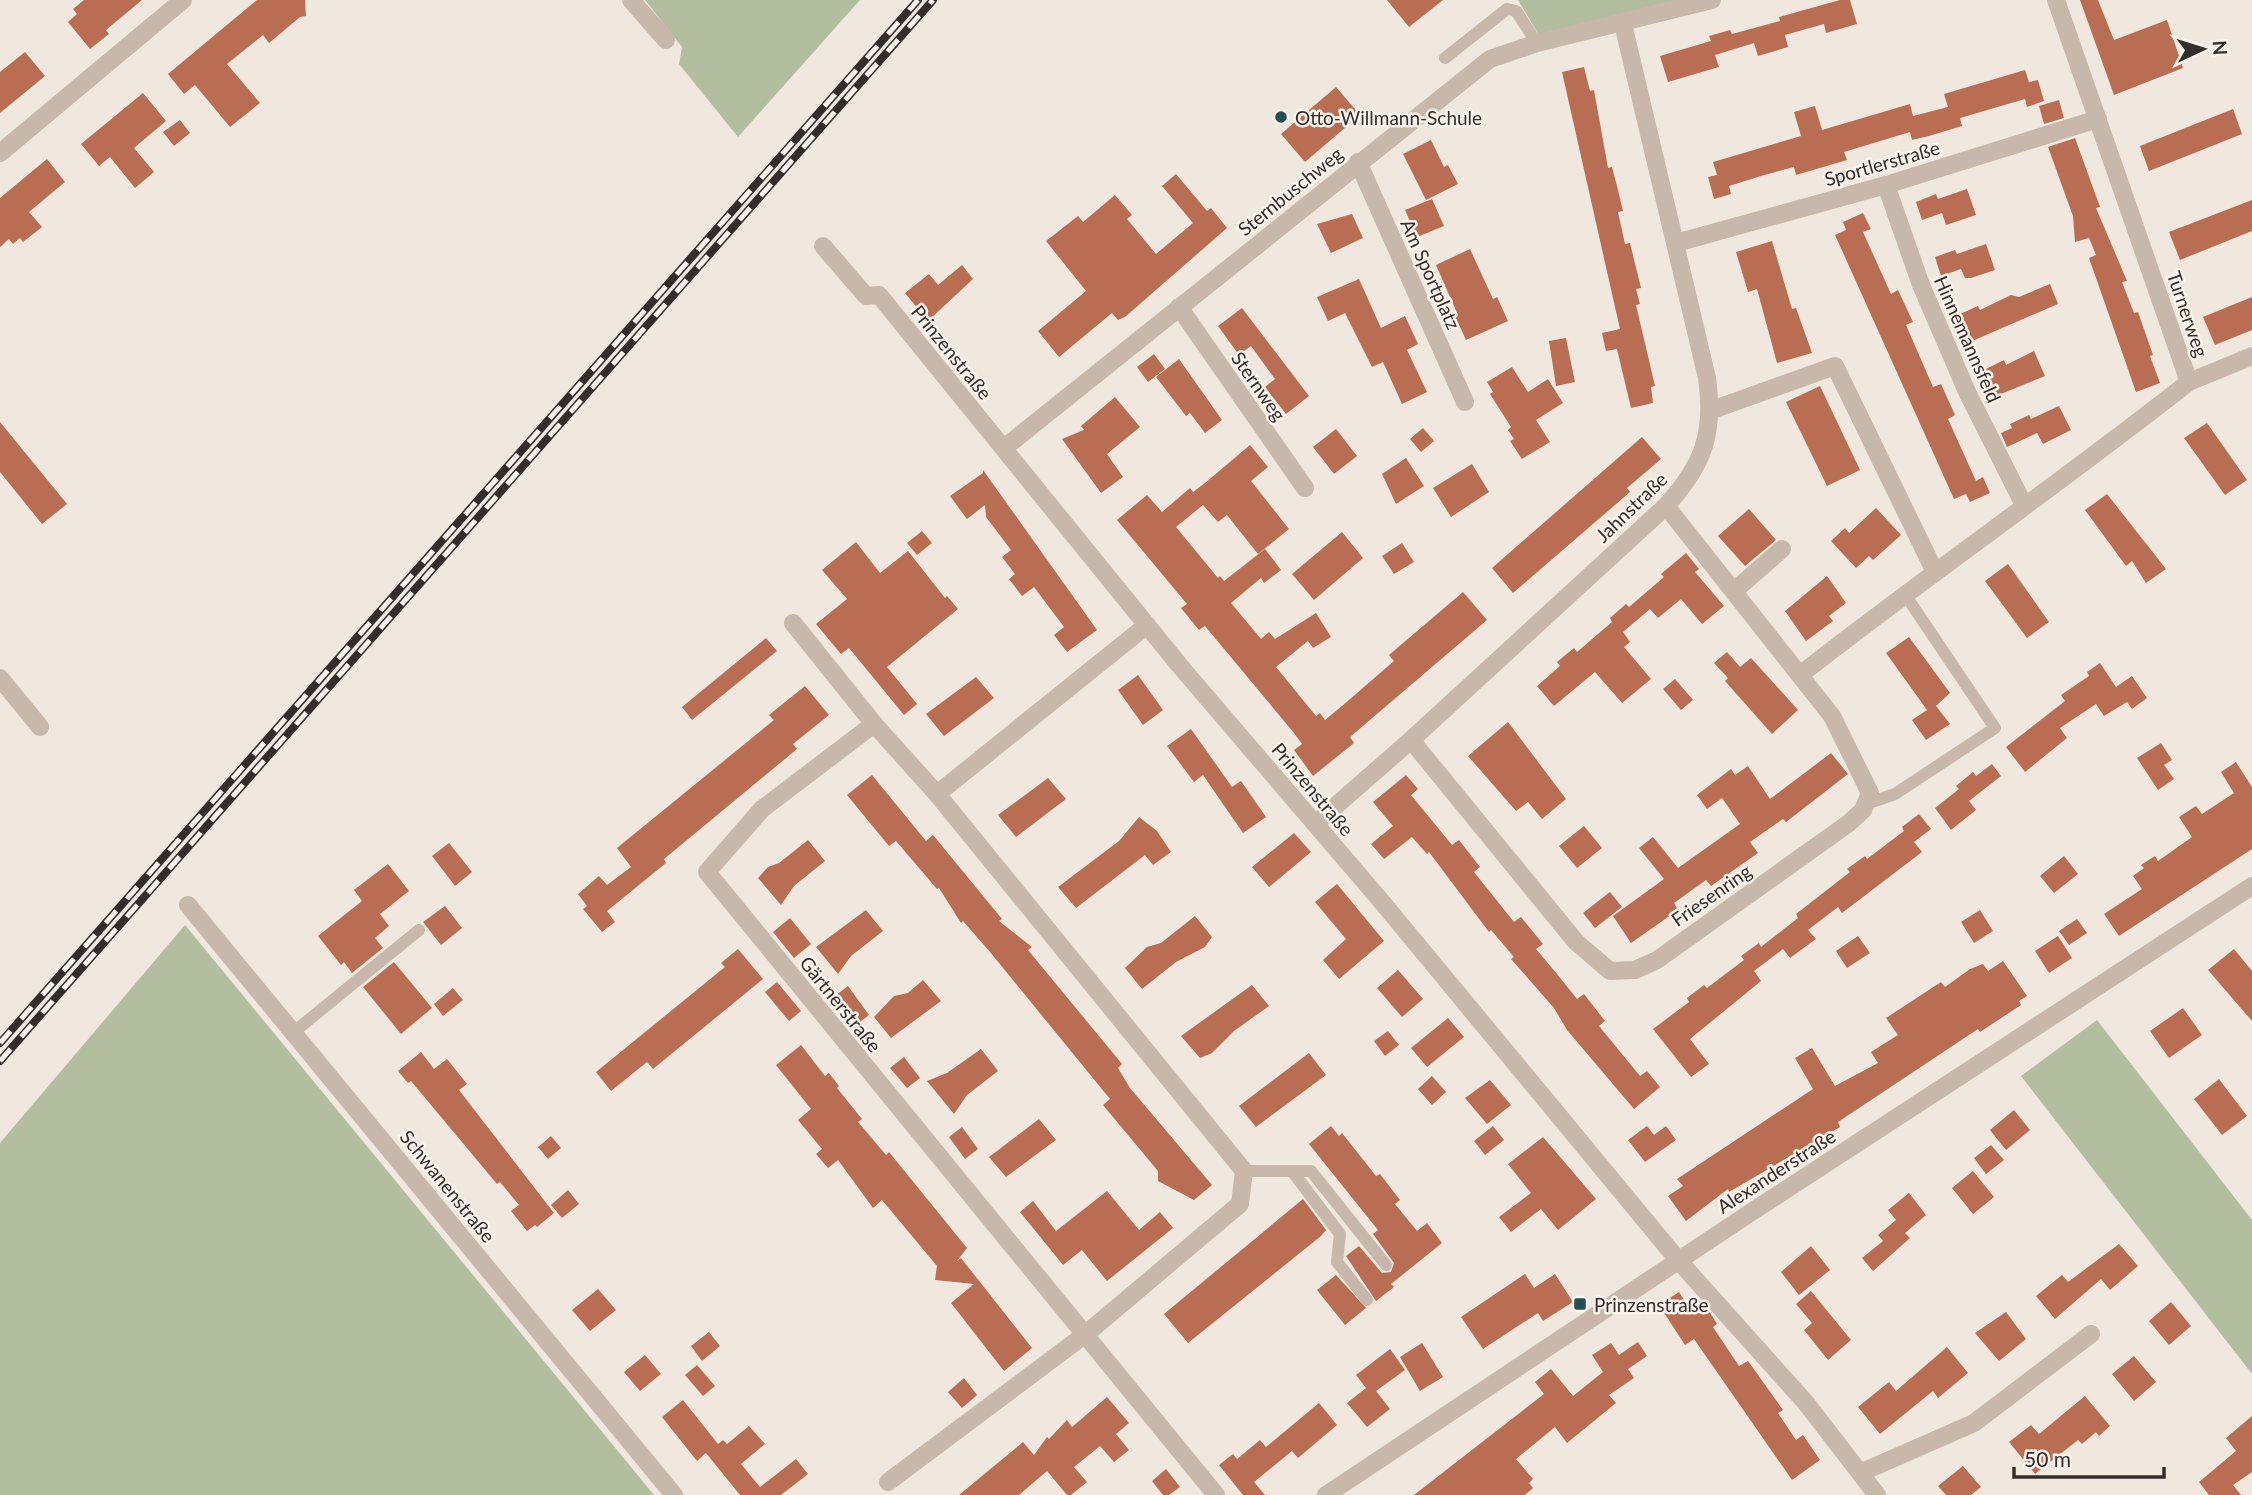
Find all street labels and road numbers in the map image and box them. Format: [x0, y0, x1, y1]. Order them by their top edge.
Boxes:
street label: Sportlerstraße [1822, 136, 1942, 190]
street label: Sternbuschweg [1233, 142, 1347, 240]
street label: Am Sportplatz [1396, 215, 1466, 333]
street label: Turnerweg [2163, 268, 2213, 360]
street label: Hinnemannsfeld [1930, 272, 2006, 406]
street label: Prinzenstraße [907, 300, 997, 404]
street label: Sternweg [1227, 347, 1291, 425]
street label: Jahnstraße [1590, 467, 1672, 547]
street label: Prinzenstraße [1267, 738, 1359, 840]
street label: Friesenring [1667, 859, 1755, 931]
street label: Gärtnerstraße [795, 951, 887, 1057]
street label: Alexanderstraße [1712, 1124, 1840, 1218]
street label: Schwanenstraße [396, 1125, 500, 1247]

